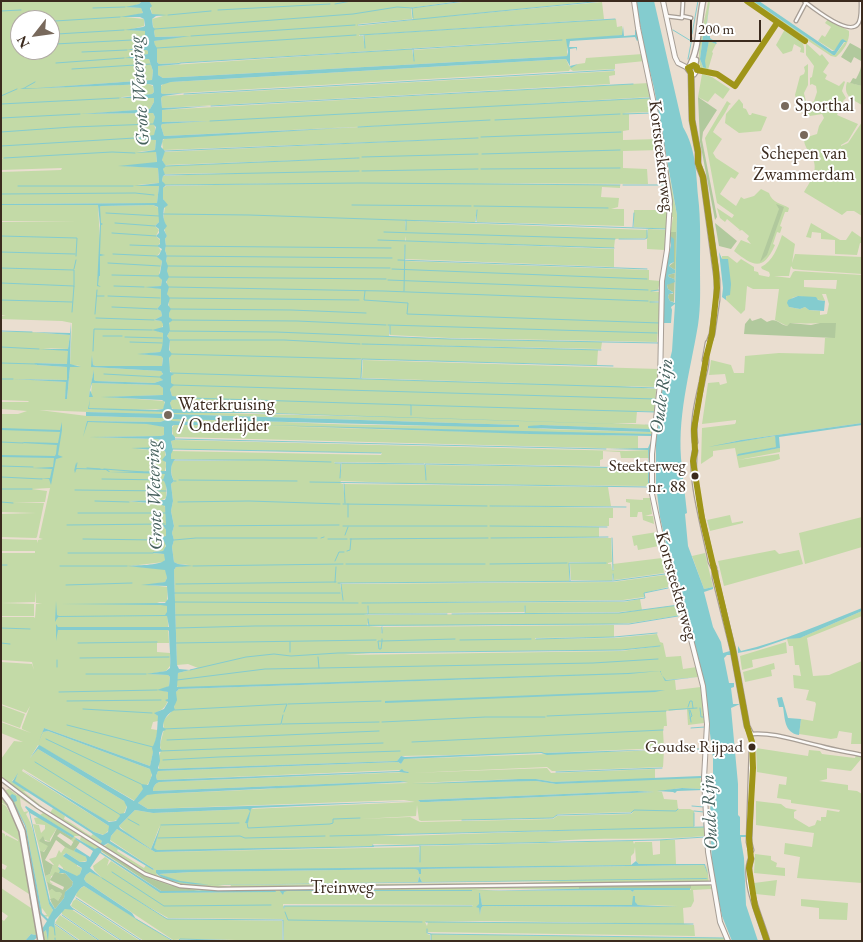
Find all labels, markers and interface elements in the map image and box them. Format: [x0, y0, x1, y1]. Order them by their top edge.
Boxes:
north arrow [10, 10, 60, 60]
scale bar [693, 10, 764, 42]
text: 200 m [698, 19, 734, 38]
text: N [12, 33, 34, 51]
water label: Grote Wetering [125, 35, 155, 147]
place label: Sporthal [795, 95, 854, 117]
street label: Kortsteekterweg [643, 99, 679, 213]
marker: Sporthal [779, 100, 791, 112]
marker: Schepen van Zwammerdam [798, 129, 810, 141]
place label: Schepen van Zwammerdam [753, 143, 855, 186]
water label: Oude Rijn [645, 357, 679, 435]
place label: Waterkruising / Onderlijder [178, 394, 274, 436]
marker: Waterkruising / Onderlijder [162, 409, 174, 421]
water label: Grote Wetering [142, 439, 168, 551]
place label: Steekterweg nr. 88 [609, 456, 686, 496]
marker: Steekterweg nr. 88 [690, 471, 700, 481]
street label: Kortsteekterweg [650, 529, 702, 643]
place label: Goudse Rijpad [645, 737, 743, 757]
marker: Goudse Rijpad [747, 742, 757, 752]
water label: Oude Rijn [697, 774, 723, 850]
street label: Treinweg [310, 877, 374, 899]

